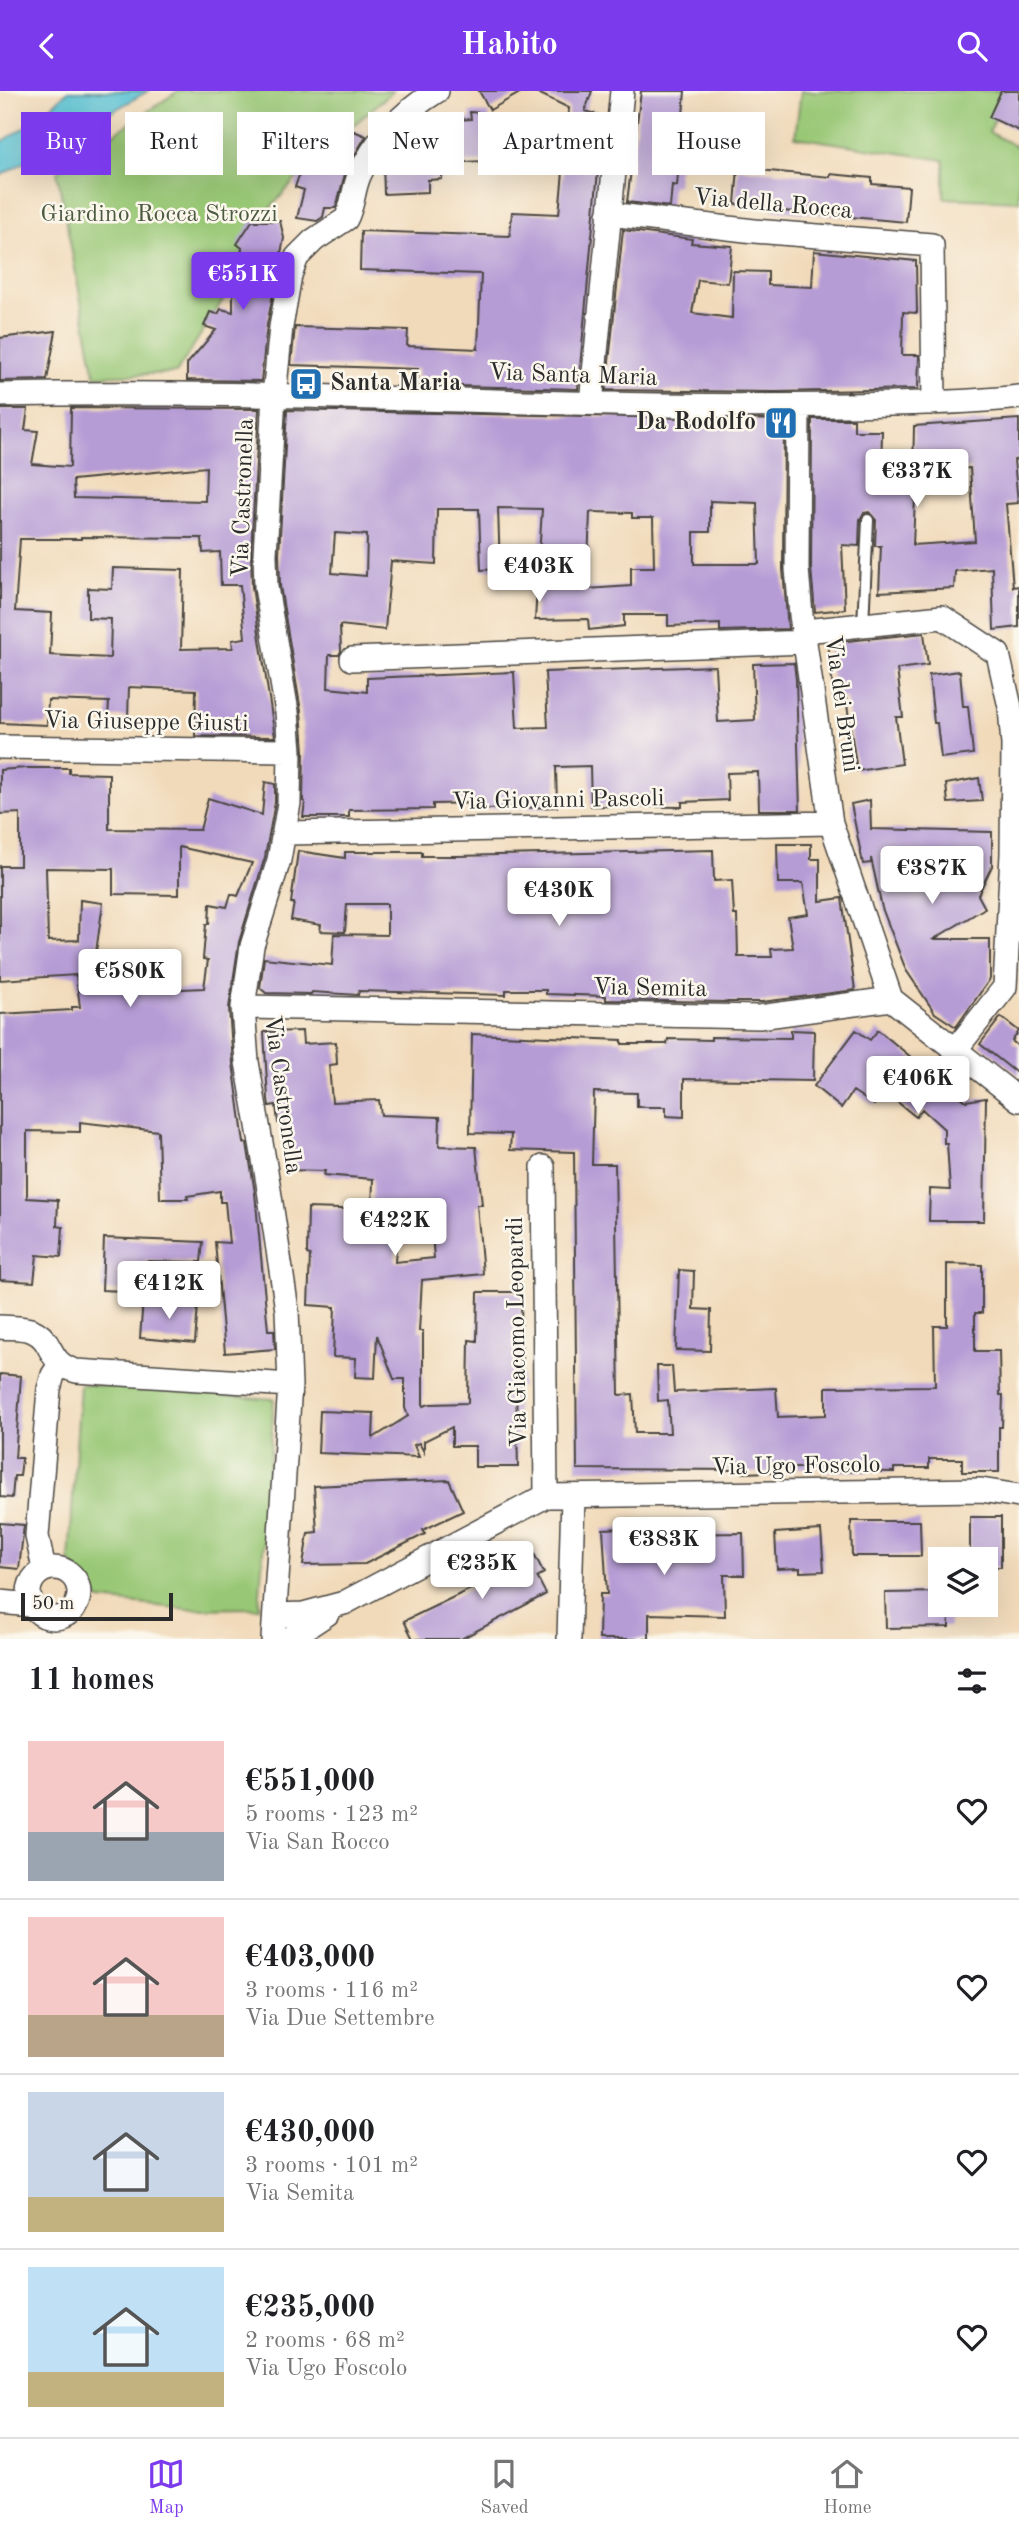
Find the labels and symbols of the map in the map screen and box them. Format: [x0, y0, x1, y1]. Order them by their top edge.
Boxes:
street label: Via della Rocca [692, 186, 854, 224]
park label: Giardino Rocca Strozzi [40, 203, 278, 227]
pin: €551K [194, 253, 292, 312]
street label: Via Santa Maria [488, 361, 658, 391]
bus stop icon: Santa Maria [287, 365, 325, 403]
place label: Santa Maria [330, 372, 461, 396]
restaurant icon: Da Rodolfo [762, 404, 800, 442]
place label: Da Rodolfo [636, 411, 756, 435]
street label: Via Castronella [229, 418, 259, 578]
pin: €337K [868, 449, 966, 509]
pin: €403K [490, 545, 588, 604]
street label: Via dei Bruni [820, 634, 862, 774]
street label: Via Giuseppe Giusti [43, 709, 249, 737]
street label: Via Giovanni Pascoli [451, 787, 665, 815]
pin: €387K [883, 847, 981, 906]
pin: €430K [510, 869, 608, 928]
pin: €580K [81, 949, 179, 1009]
street label: Via Semita [593, 976, 707, 1002]
street label: Via Castronella [259, 1014, 305, 1176]
pin: €406K [869, 1056, 967, 1116]
pin: €422K [346, 1199, 444, 1258]
street label: Via Giacomo Leopardi [504, 1217, 532, 1447]
pin: €412K [120, 1261, 218, 1321]
street label: Via Ugo Foscolo [711, 1454, 881, 1480]
pin: €383K [615, 1517, 713, 1577]
pin: €235K [433, 1541, 531, 1601]
scale bar [21, 1590, 173, 1622]

